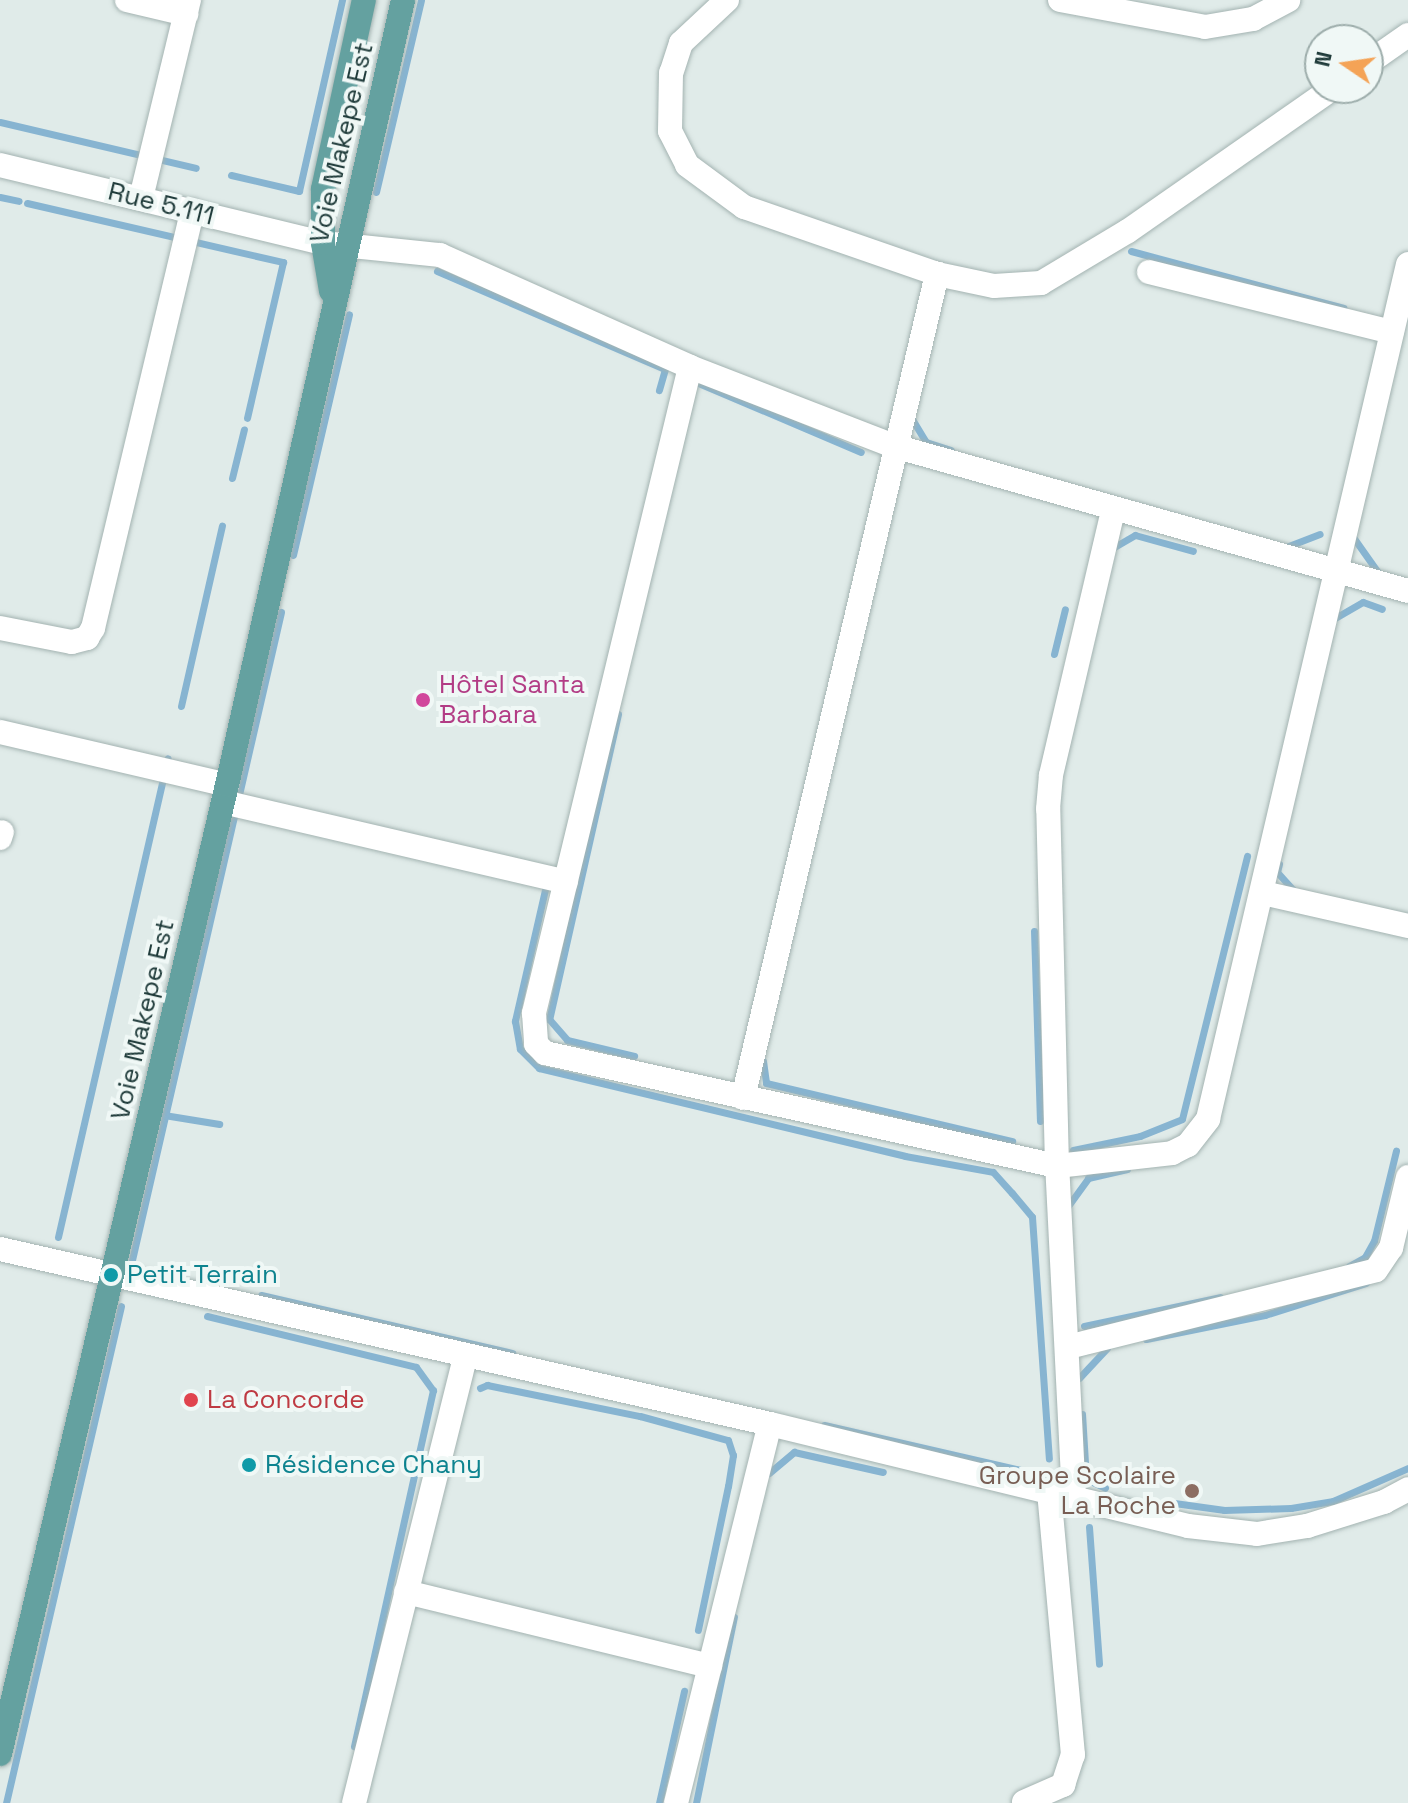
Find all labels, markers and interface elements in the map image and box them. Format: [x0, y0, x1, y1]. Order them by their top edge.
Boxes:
north arrow [1304, 24, 1384, 104]
street label: Voie Makepe Est [304, 40, 380, 246]
text: N [1307, 49, 1338, 69]
street label: Rue 5.111 [105, 176, 217, 232]
place label: Hôtel Santa Barbara [439, 669, 585, 730]
marker: Hôtel Santa Barbara [414, 691, 432, 709]
street label: Voie Makepe Est [105, 917, 181, 1123]
place label: Petit Terrain [127, 1259, 279, 1291]
marker: Petit Terrain [102, 1266, 120, 1284]
place label: La Concorde [207, 1384, 365, 1416]
marker: La Concorde [182, 1391, 200, 1409]
place label: Résidence Chany [265, 1449, 482, 1481]
marker: Résidence Chany [240, 1456, 258, 1474]
place label: Groupe Scolaire La Roche [979, 1460, 1176, 1522]
marker: Groupe Scolaire La Roche [1183, 1482, 1201, 1500]

